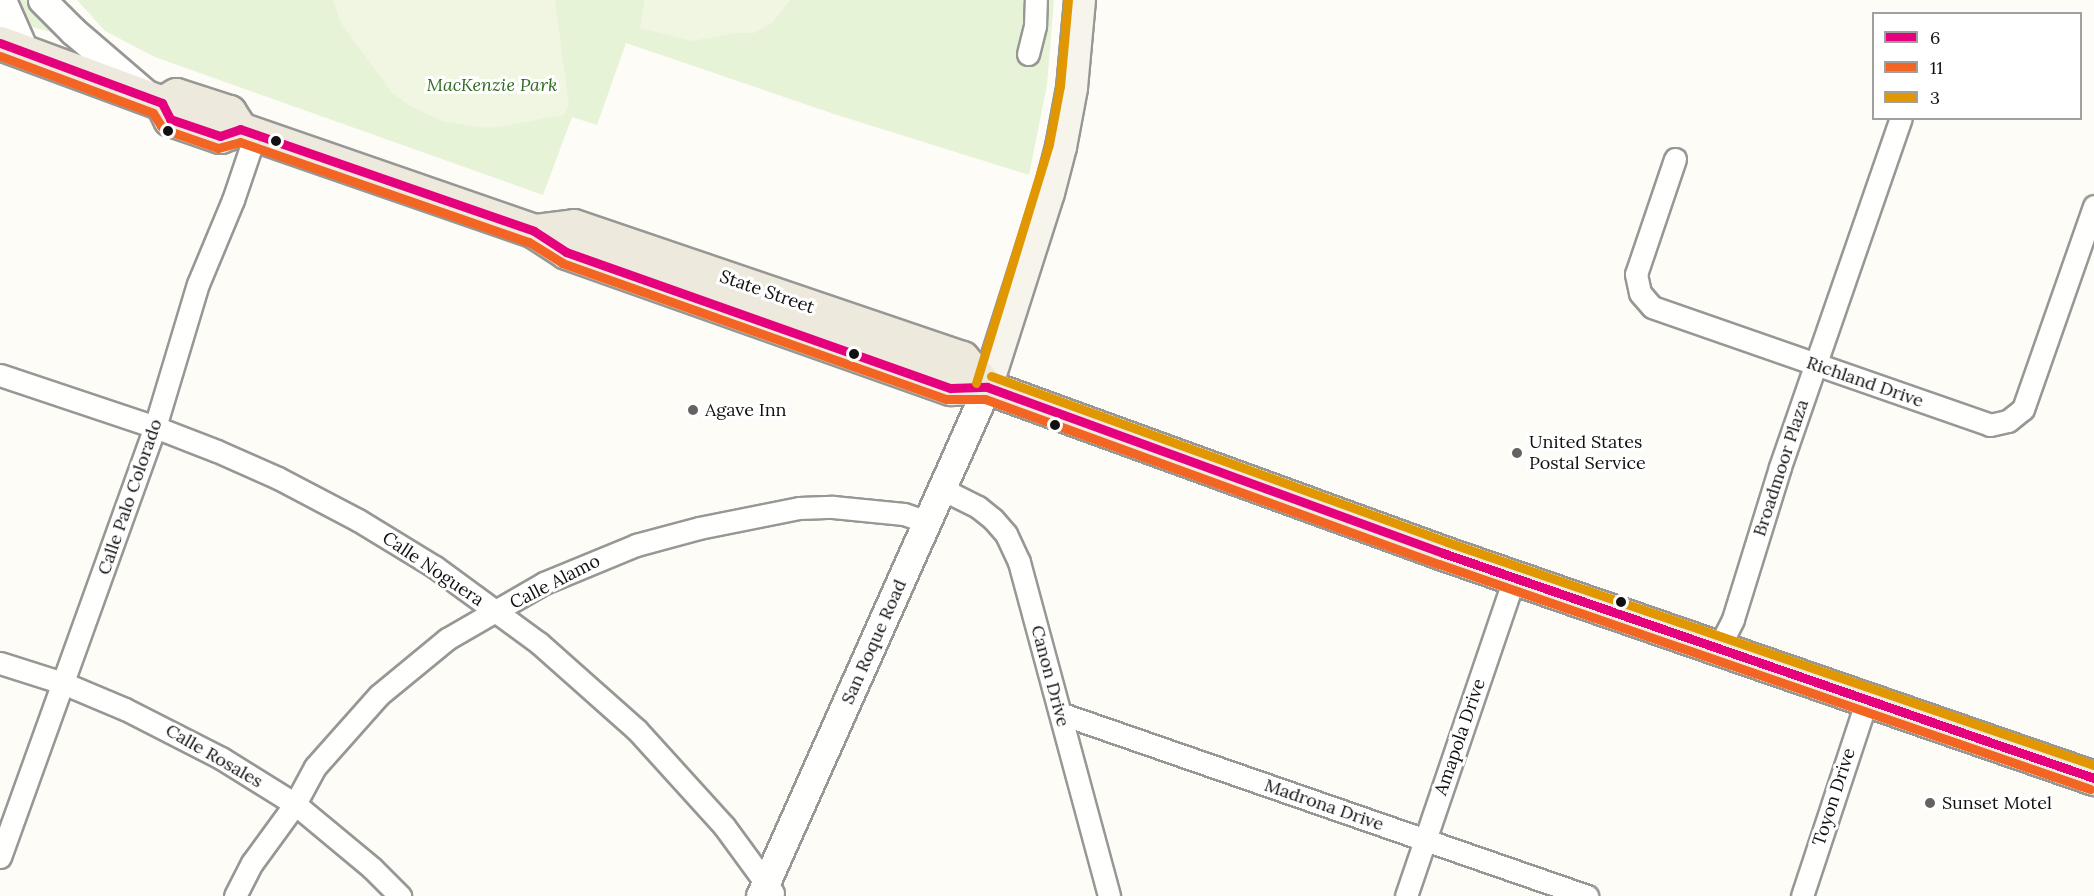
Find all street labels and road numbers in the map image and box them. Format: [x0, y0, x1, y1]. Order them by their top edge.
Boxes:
street label: State Street [717, 266, 817, 318]
street label: Richland Drive [1804, 352, 1926, 412]
street label: Broadmoor Plaza [1749, 397, 1813, 539]
street label: Calle Palo Colorado [93, 416, 167, 578]
street label: Calle Noguera [378, 527, 488, 611]
street label: Calle Alamo [506, 550, 604, 614]
street label: San Roque Road [837, 576, 911, 708]
street label: Canon Drive [1026, 623, 1074, 729]
street label: Amapola Drive [1430, 676, 1490, 798]
street label: Calle Rosales [162, 720, 266, 792]
street label: Toyon Drive [1808, 745, 1860, 849]
street label: Madrona Drive [1262, 774, 1386, 836]

